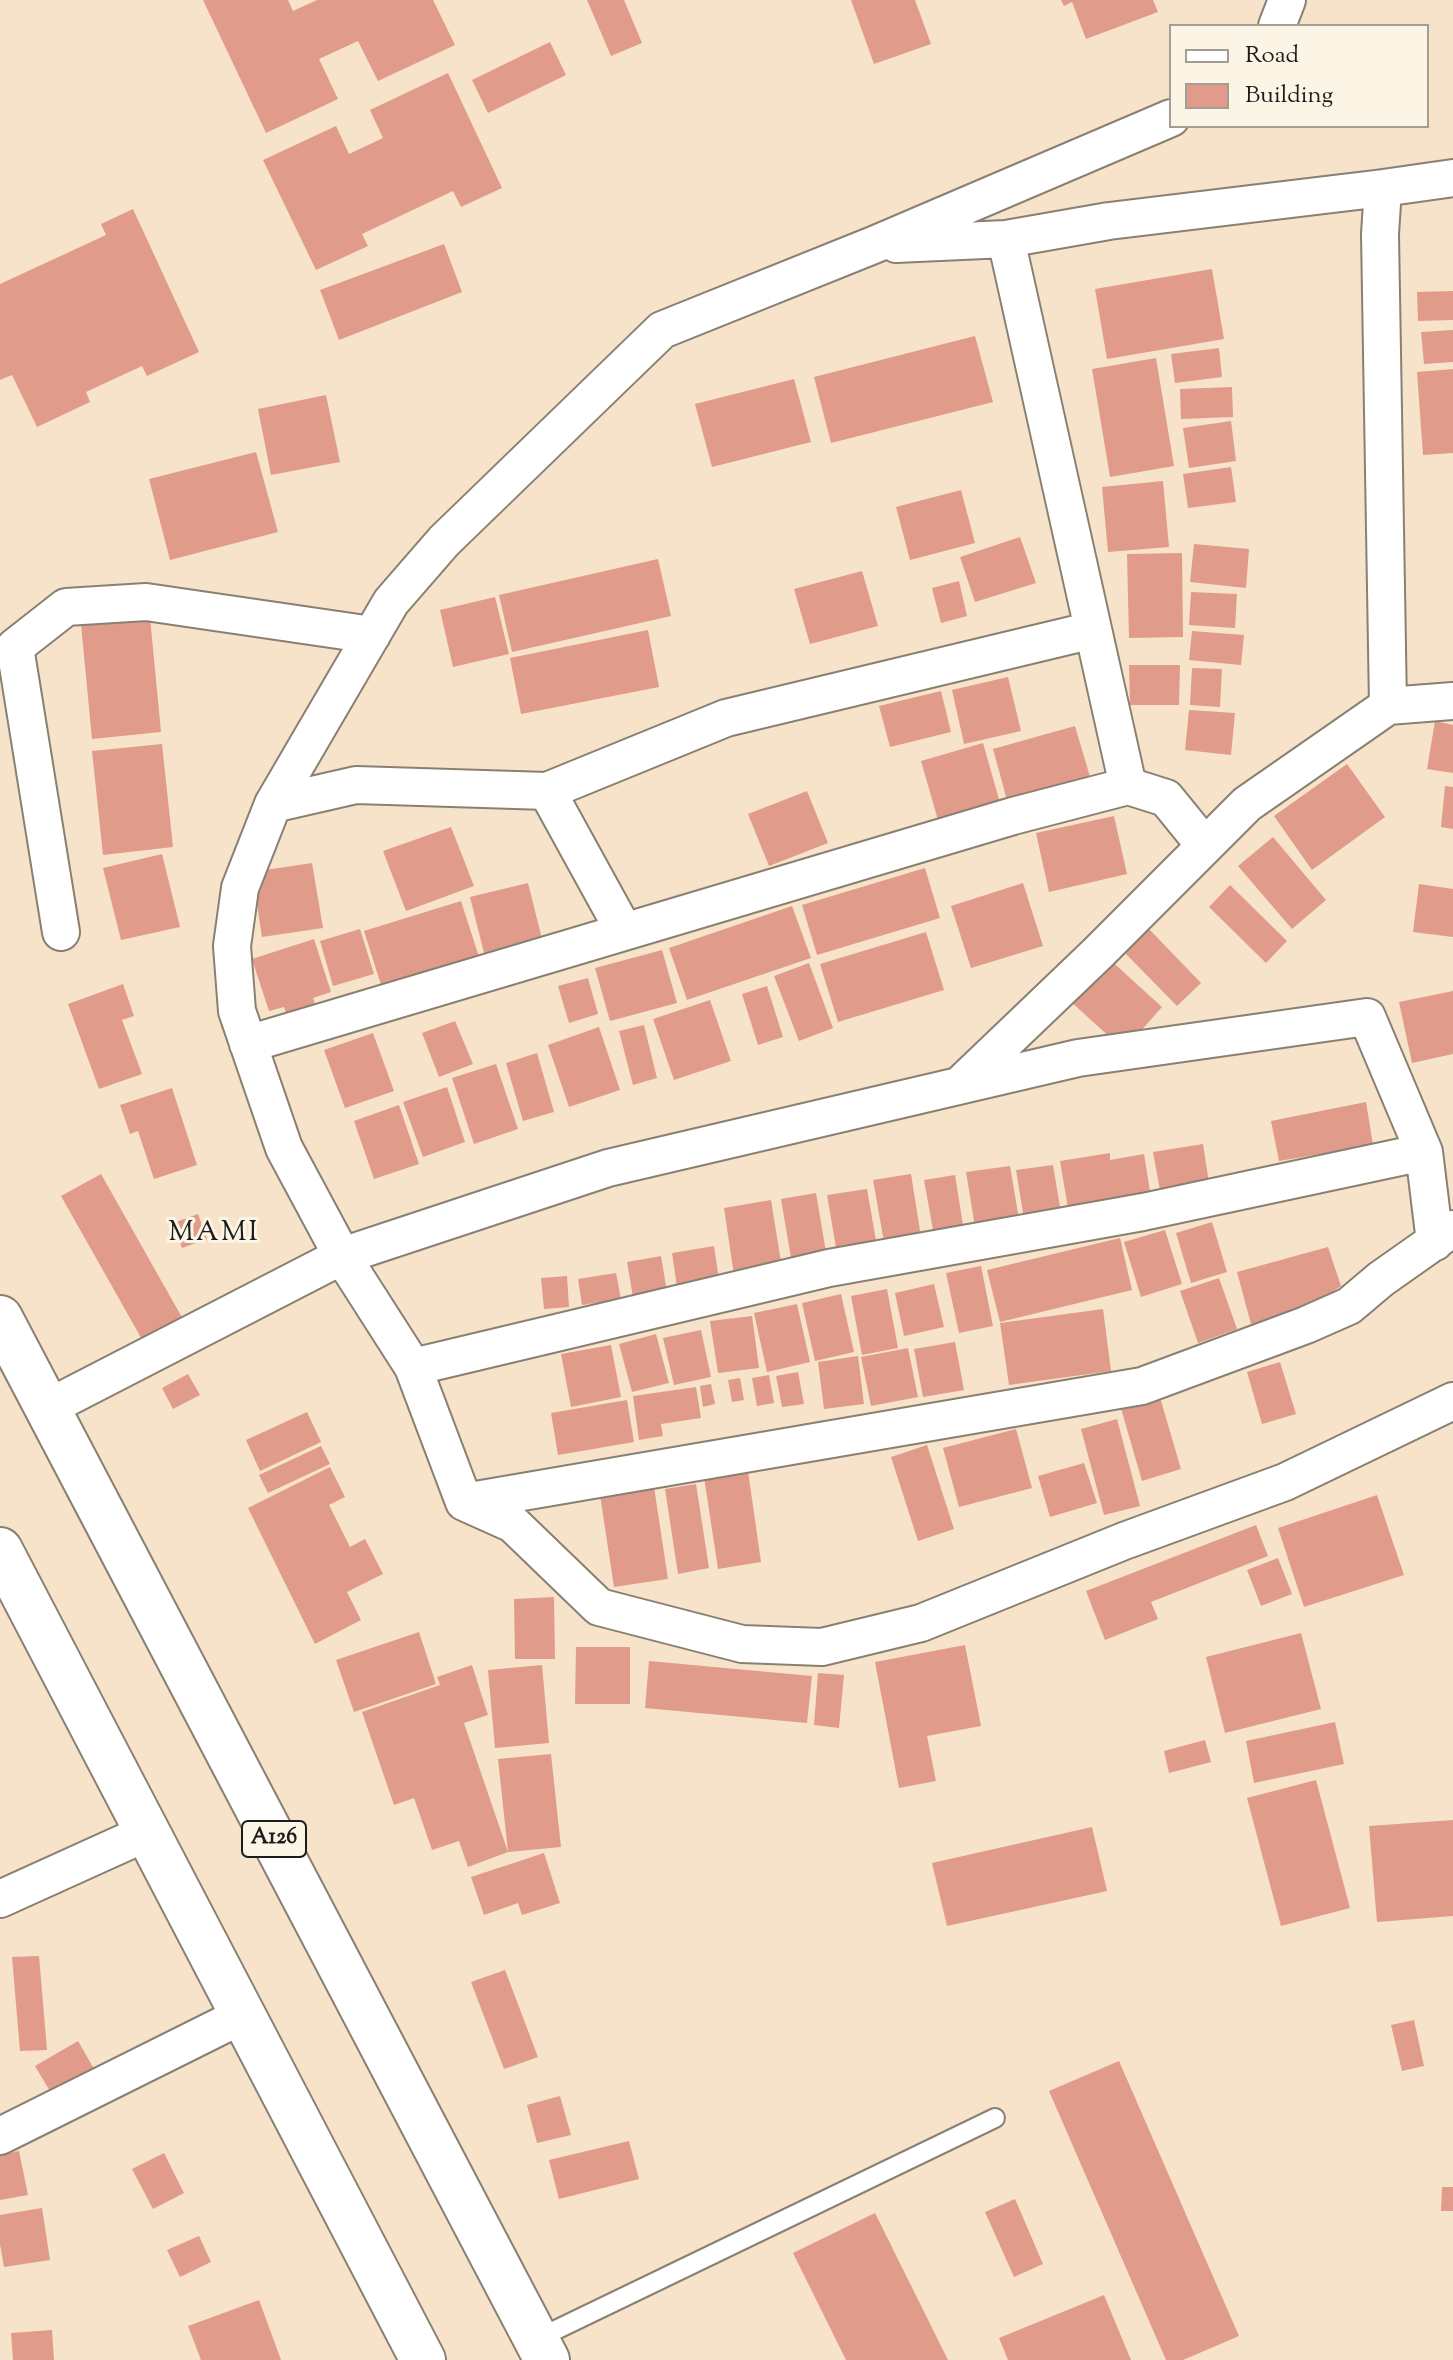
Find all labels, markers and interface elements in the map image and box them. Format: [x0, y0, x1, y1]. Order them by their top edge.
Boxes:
legend [1169, 24, 1429, 128]
text: Road [1245, 39, 1299, 73]
text: Building [1245, 79, 1333, 113]
district label: MAMI [168, 1218, 260, 1252]
road number: A126 [242, 1821, 306, 1857]

